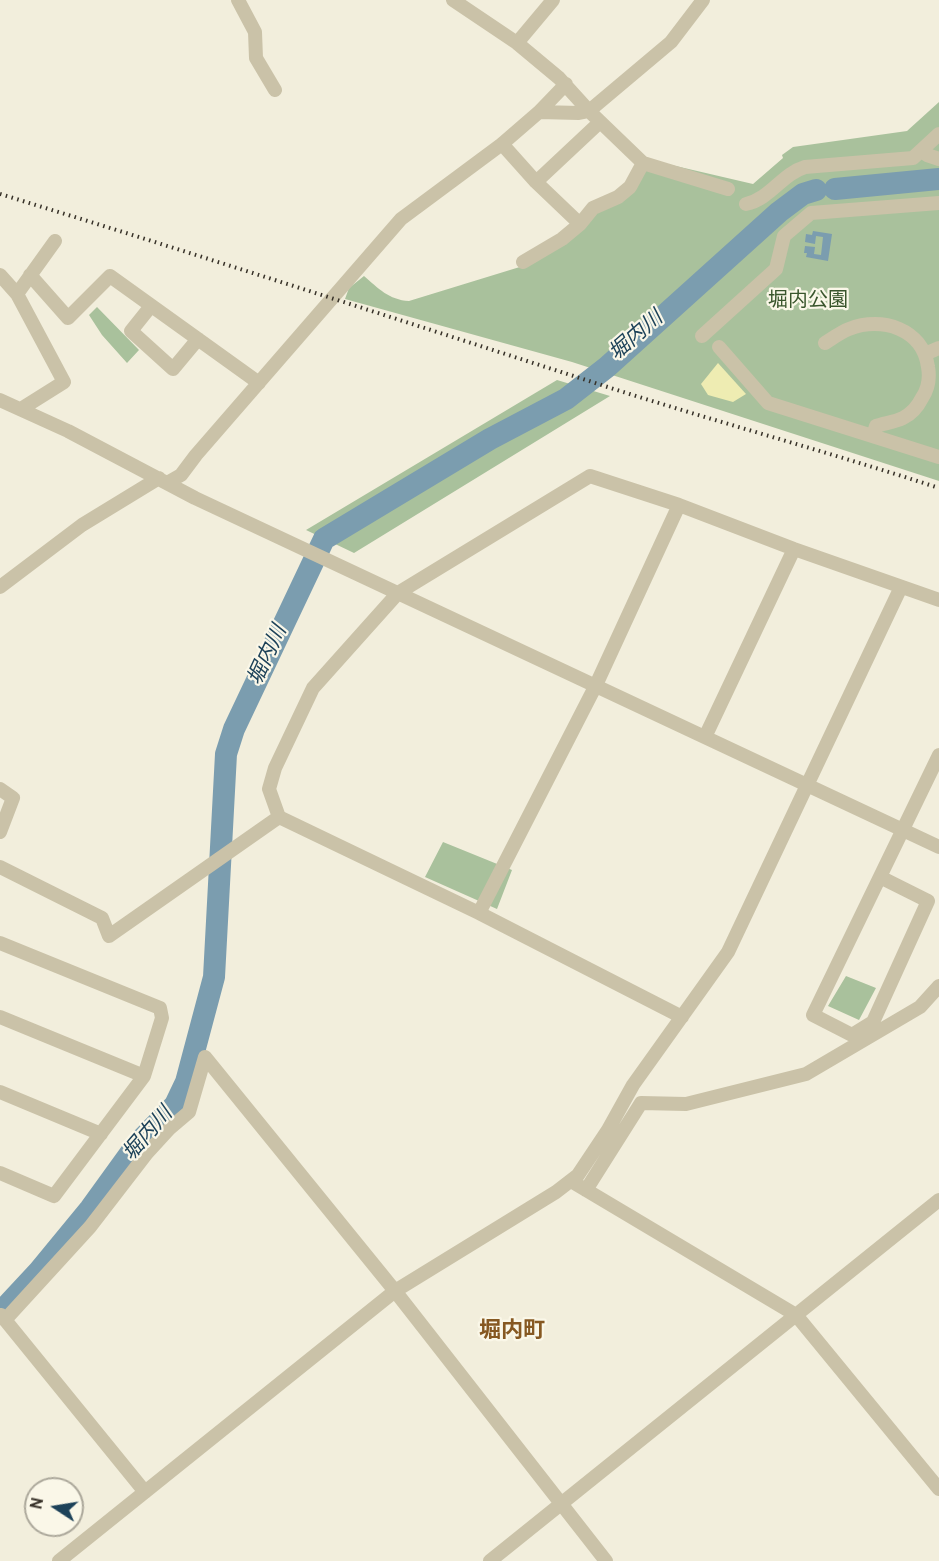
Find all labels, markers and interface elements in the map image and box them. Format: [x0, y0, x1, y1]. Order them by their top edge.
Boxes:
park label: 堀内公園 [768, 290, 848, 314]
water label: 堀内川 [605, 307, 669, 367]
water label: 堀内川 [244, 622, 294, 690]
water label: 堀内川 [119, 1103, 179, 1167]
district label: 堀内町 [479, 1320, 545, 1346]
north arrow [24, 1477, 84, 1537]
text: N [27, 1496, 49, 1511]

